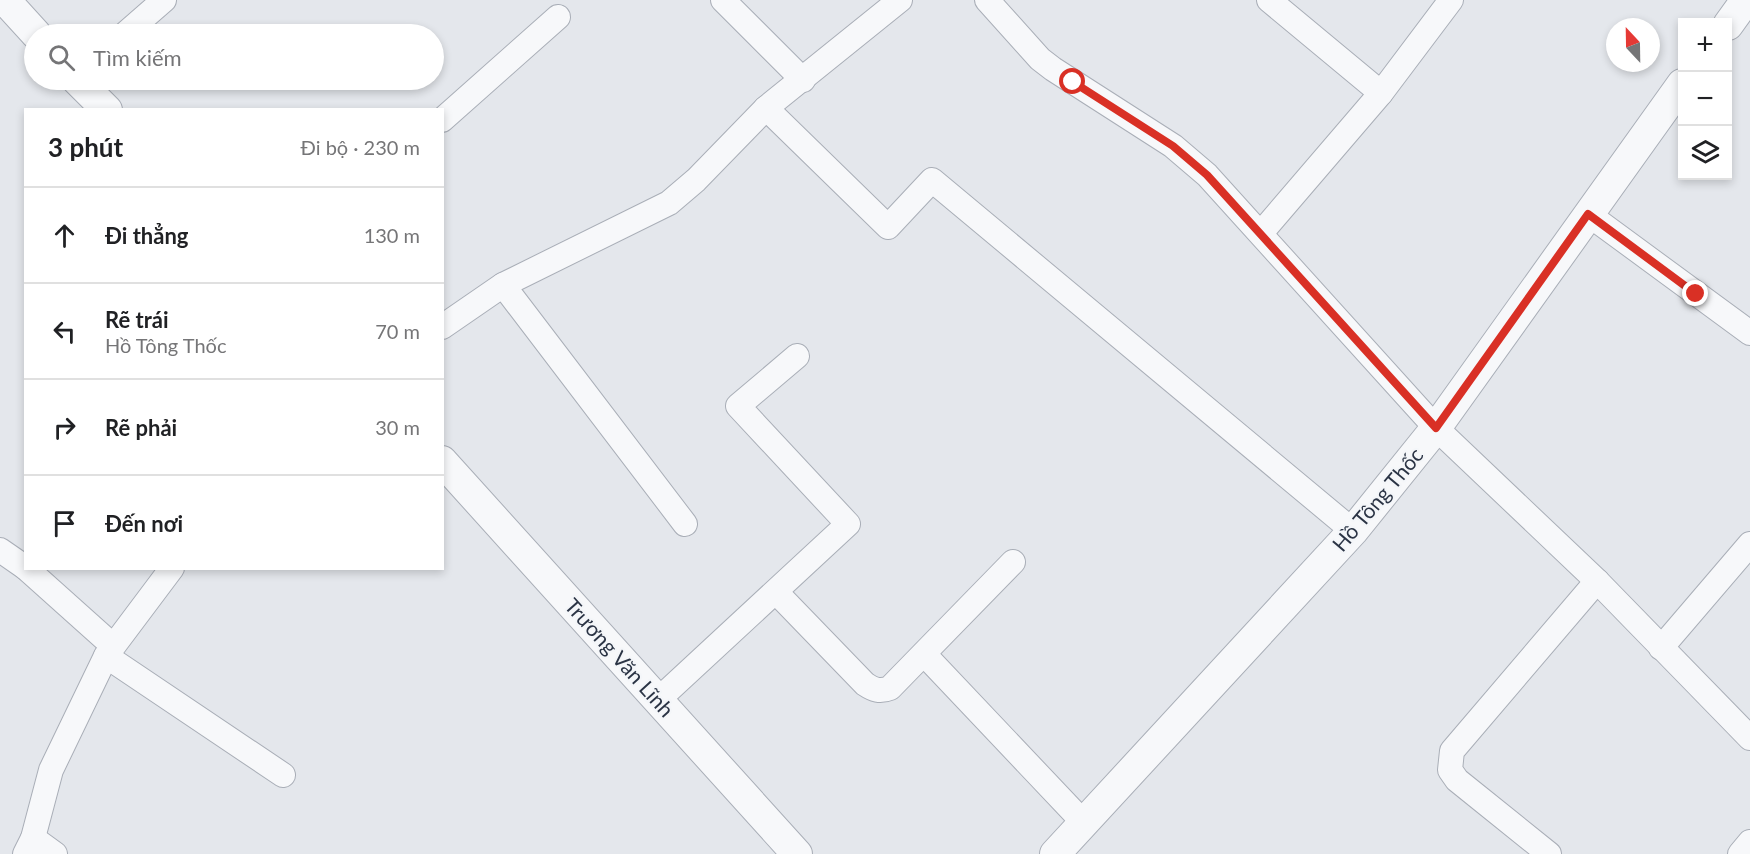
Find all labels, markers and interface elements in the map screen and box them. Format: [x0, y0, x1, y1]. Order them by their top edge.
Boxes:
north arrow [1606, 18, 1660, 72]
map controls [1678, 18, 1732, 180]
button: + [1678, 18, 1732, 72]
search box [24, 24, 444, 90]
icon: search [45, 41, 78, 74]
text: Tìm kiếm [93, 44, 182, 71]
route start [1059, 68, 1085, 94]
button: − [1678, 72, 1732, 126]
button: layers [1678, 126, 1732, 180]
text: 3 phút [48, 131, 123, 163]
text: Đi bộ · 230 m [301, 135, 420, 159]
icon: ahead [48, 219, 81, 252]
text: Đi thẳng [105, 222, 188, 249]
text: 130 m [364, 223, 420, 247]
route end [1682, 280, 1708, 306]
text: Rẽ trái [105, 306, 169, 333]
icon: left [48, 315, 81, 348]
text: 70 m [375, 319, 420, 343]
text: Hồ Tông Thốc [105, 333, 226, 357]
icon: right [48, 411, 81, 444]
text: Rẽ phải [105, 414, 177, 441]
text: 30 m [375, 415, 420, 439]
street label: Hồ Tông Thốc [1326, 442, 1428, 556]
icon: arrive [48, 507, 81, 540]
text: Đến nơi [105, 510, 183, 537]
street label: Trương Văn Lĩnh [560, 593, 680, 721]

